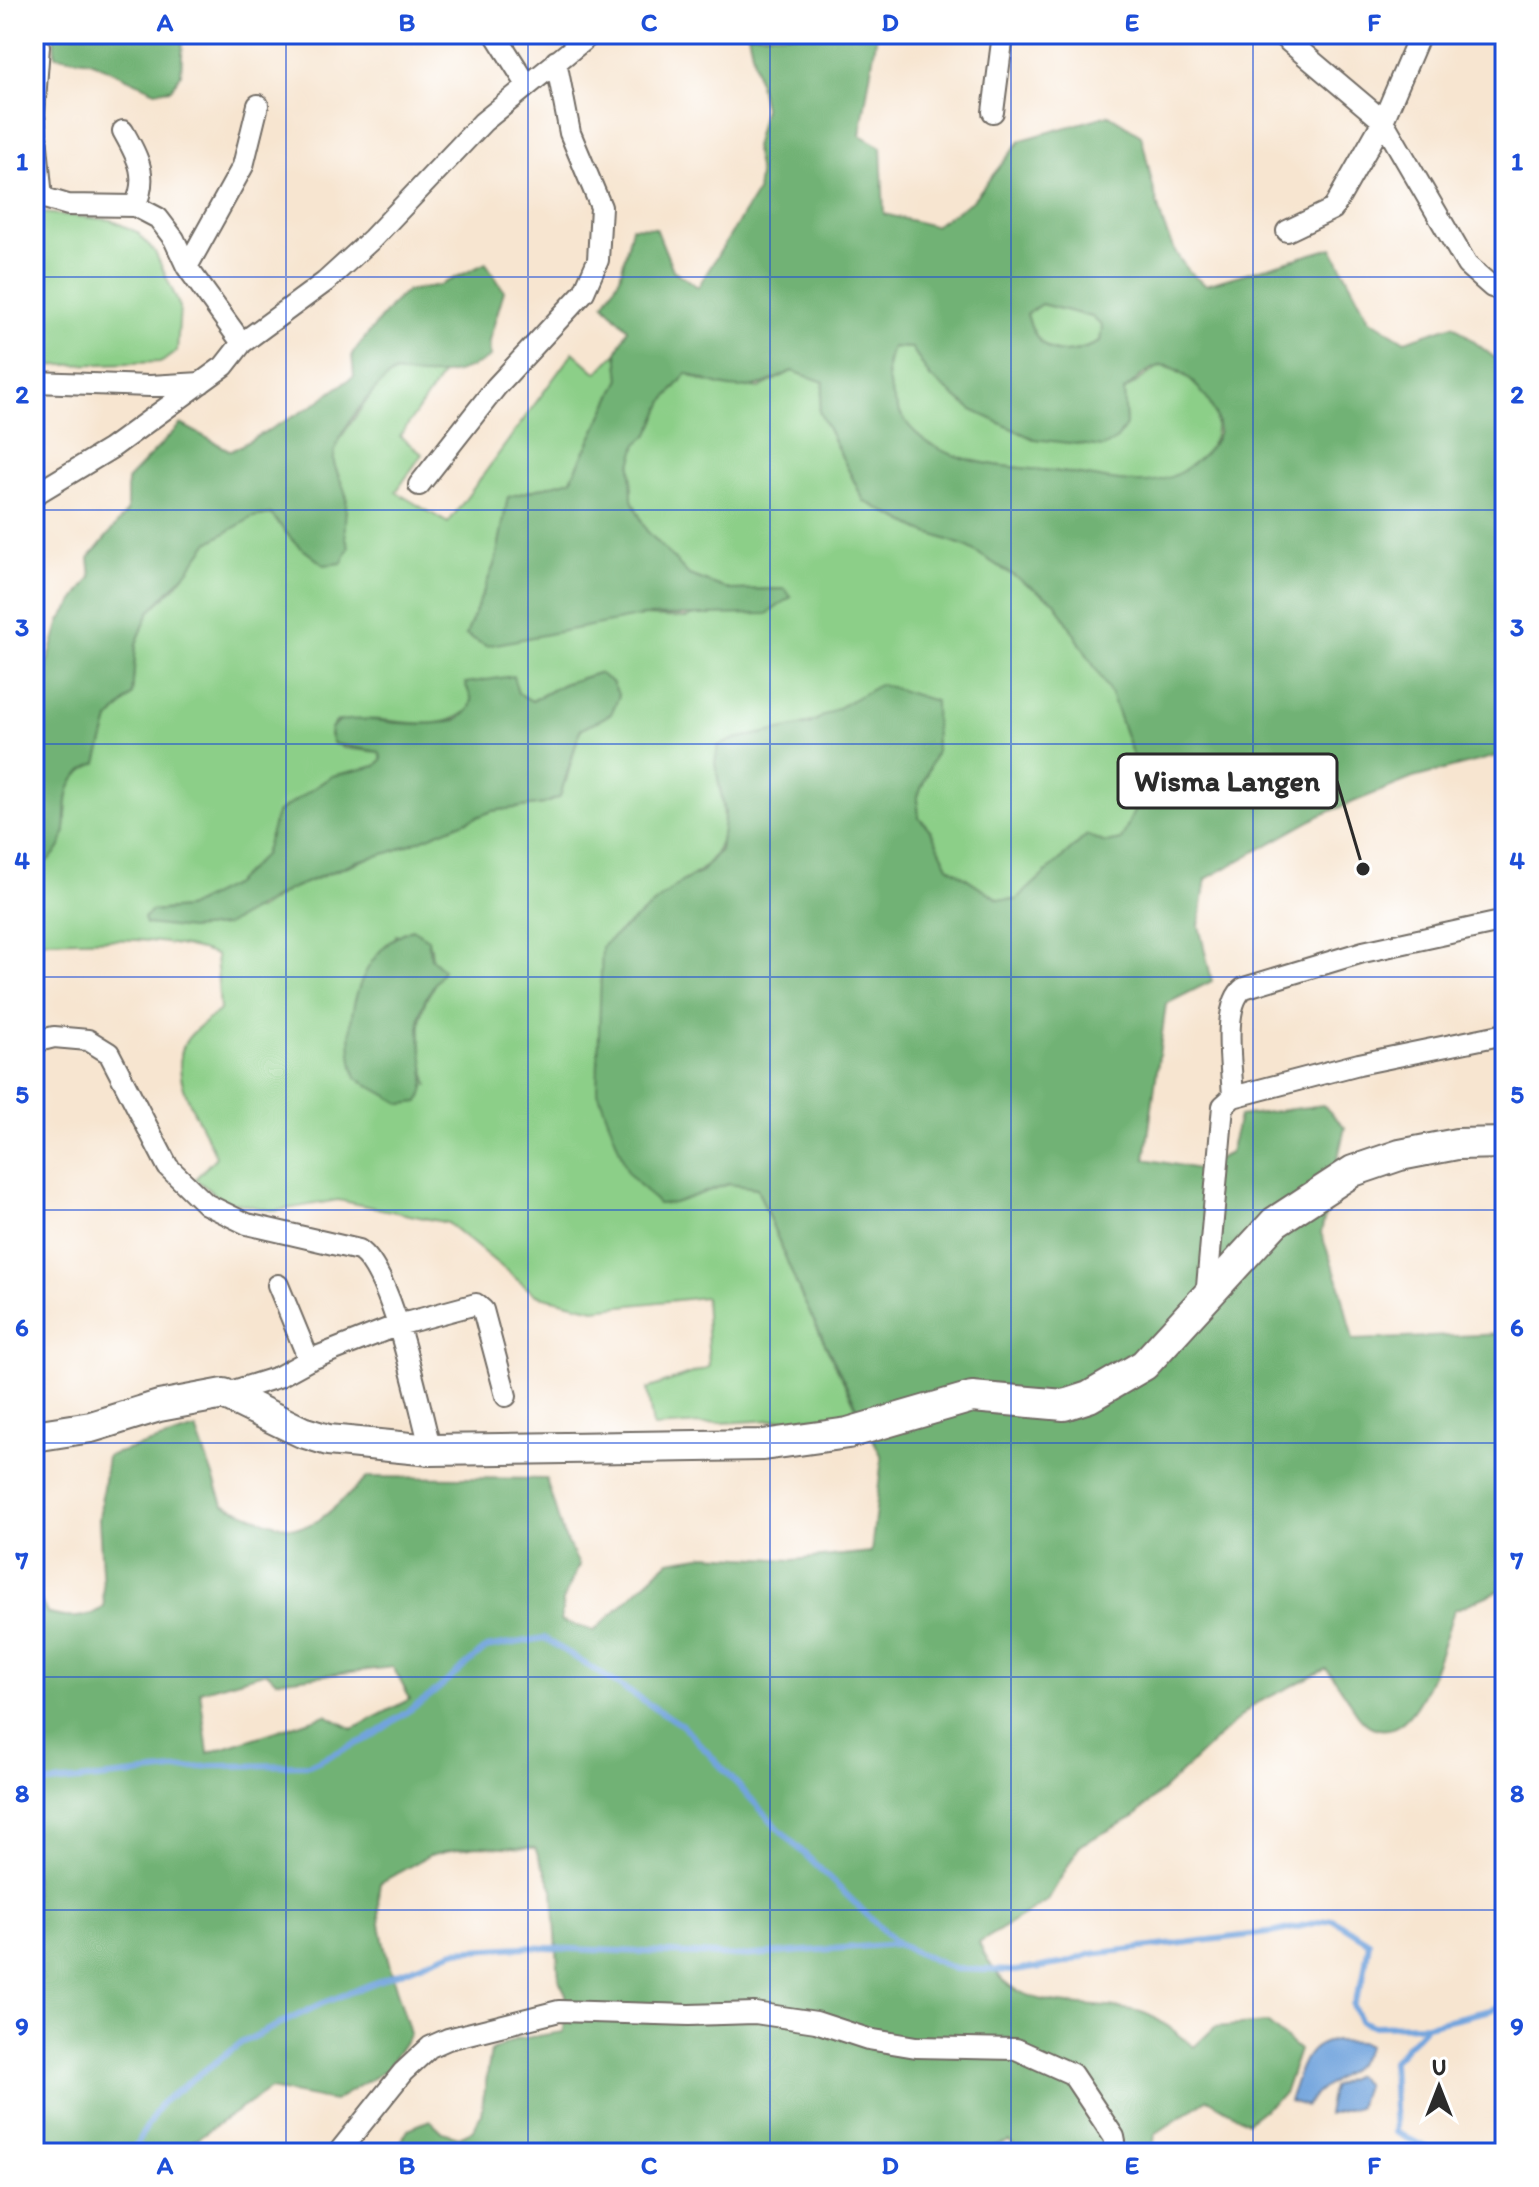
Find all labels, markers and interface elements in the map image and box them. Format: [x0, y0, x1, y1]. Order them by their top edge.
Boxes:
text: A [156, 6, 174, 38]
text: B [399, 6, 416, 38]
text: C [641, 6, 658, 38]
text: D [881, 6, 899, 38]
text: E [1125, 6, 1139, 38]
text: F [1367, 6, 1381, 38]
text: 1 [16, 145, 28, 177]
text: 1 [1511, 145, 1523, 177]
text: 2 [15, 378, 29, 410]
text: 2 [1510, 378, 1524, 410]
text: 3 [15, 611, 29, 643]
text: 3 [1510, 611, 1524, 643]
callout: Wisma Langen [1118, 754, 1337, 808]
text: Wisma Langen [1134, 762, 1321, 799]
text: 4 [14, 844, 30, 876]
text: 4 [1509, 844, 1525, 876]
text: 5 [15, 1078, 29, 1110]
text: 5 [1510, 1078, 1524, 1110]
text: 6 [15, 1311, 29, 1343]
text: 6 [1510, 1311, 1524, 1343]
text: 7 [15, 1544, 29, 1576]
text: 7 [1510, 1544, 1524, 1576]
text: 8 [15, 1777, 29, 1809]
text: 8 [1510, 1777, 1524, 1809]
text: 9 [15, 2010, 29, 2042]
text: 9 [1510, 2010, 1524, 2042]
north arrow [1399, 2047, 1479, 2127]
text: U [1432, 2054, 1446, 2081]
text: A [156, 2149, 174, 2181]
text: B [399, 2149, 416, 2181]
text: C [641, 2149, 658, 2181]
text: D [881, 2149, 899, 2181]
text: E [1125, 2149, 1139, 2181]
text: F [1367, 2149, 1381, 2181]

